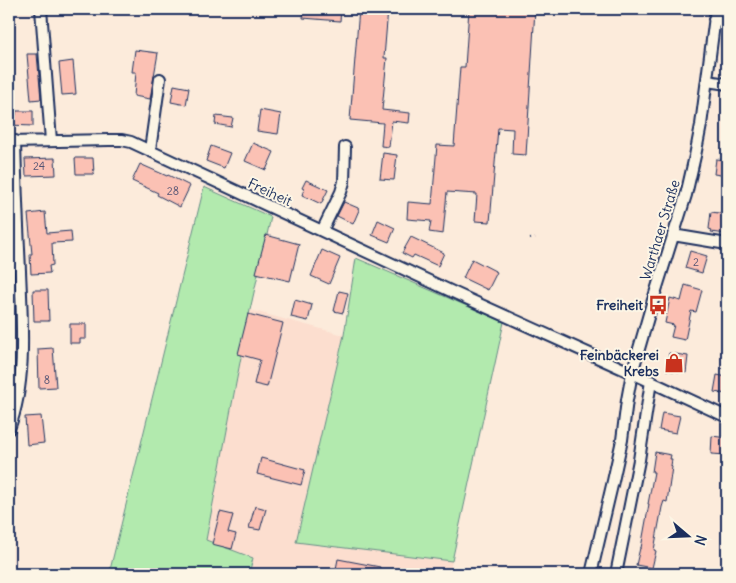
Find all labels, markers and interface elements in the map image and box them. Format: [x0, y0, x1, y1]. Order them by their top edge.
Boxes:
house number: 24 [33, 159, 45, 173]
street label: Freiheit [245, 174, 295, 210]
street label: Warthaer Straße [636, 178, 684, 282]
house number: 28 [167, 184, 179, 198]
house number: 2 [693, 255, 699, 269]
bus stop icon: Freiheit [647, 294, 669, 316]
place label: Freiheit [596, 296, 643, 314]
place label: Feinbäckerei Krebs [580, 346, 660, 380]
shop icon: Feinbäckerei Krebs [663, 352, 685, 374]
house number: 8 [44, 373, 50, 387]
north arrow [664, 510, 714, 560]
text: N [690, 533, 710, 548]

